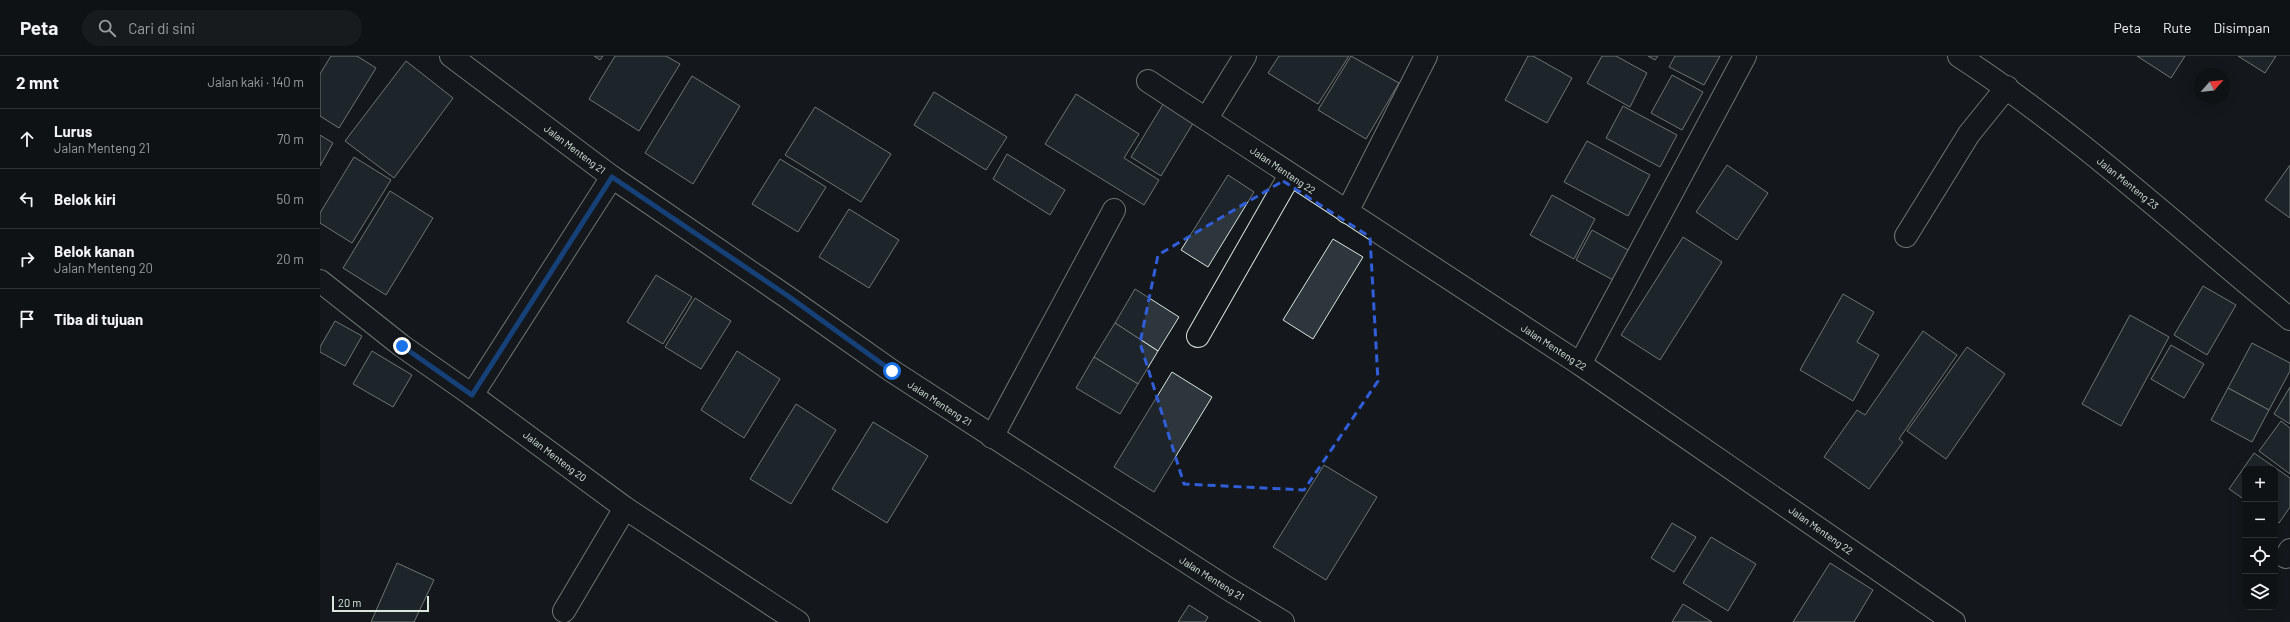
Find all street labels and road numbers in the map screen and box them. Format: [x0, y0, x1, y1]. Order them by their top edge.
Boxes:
street label: Jalan Menteng 21 [542, 122, 608, 176]
street label: Jalan Menteng 22 [1248, 144, 1318, 196]
street label: Jalan Menteng 23 [2095, 155, 2161, 211]
street label: Jalan Menteng 22 [1519, 321, 1589, 373]
street label: Jalan Menteng 21 [906, 378, 974, 428]
street label: Jalan Menteng 20 [521, 428, 589, 484]
street label: Jalan Menteng 22 [1786, 503, 1856, 557]
street label: Jalan Menteng 21 [1178, 553, 1246, 603]

